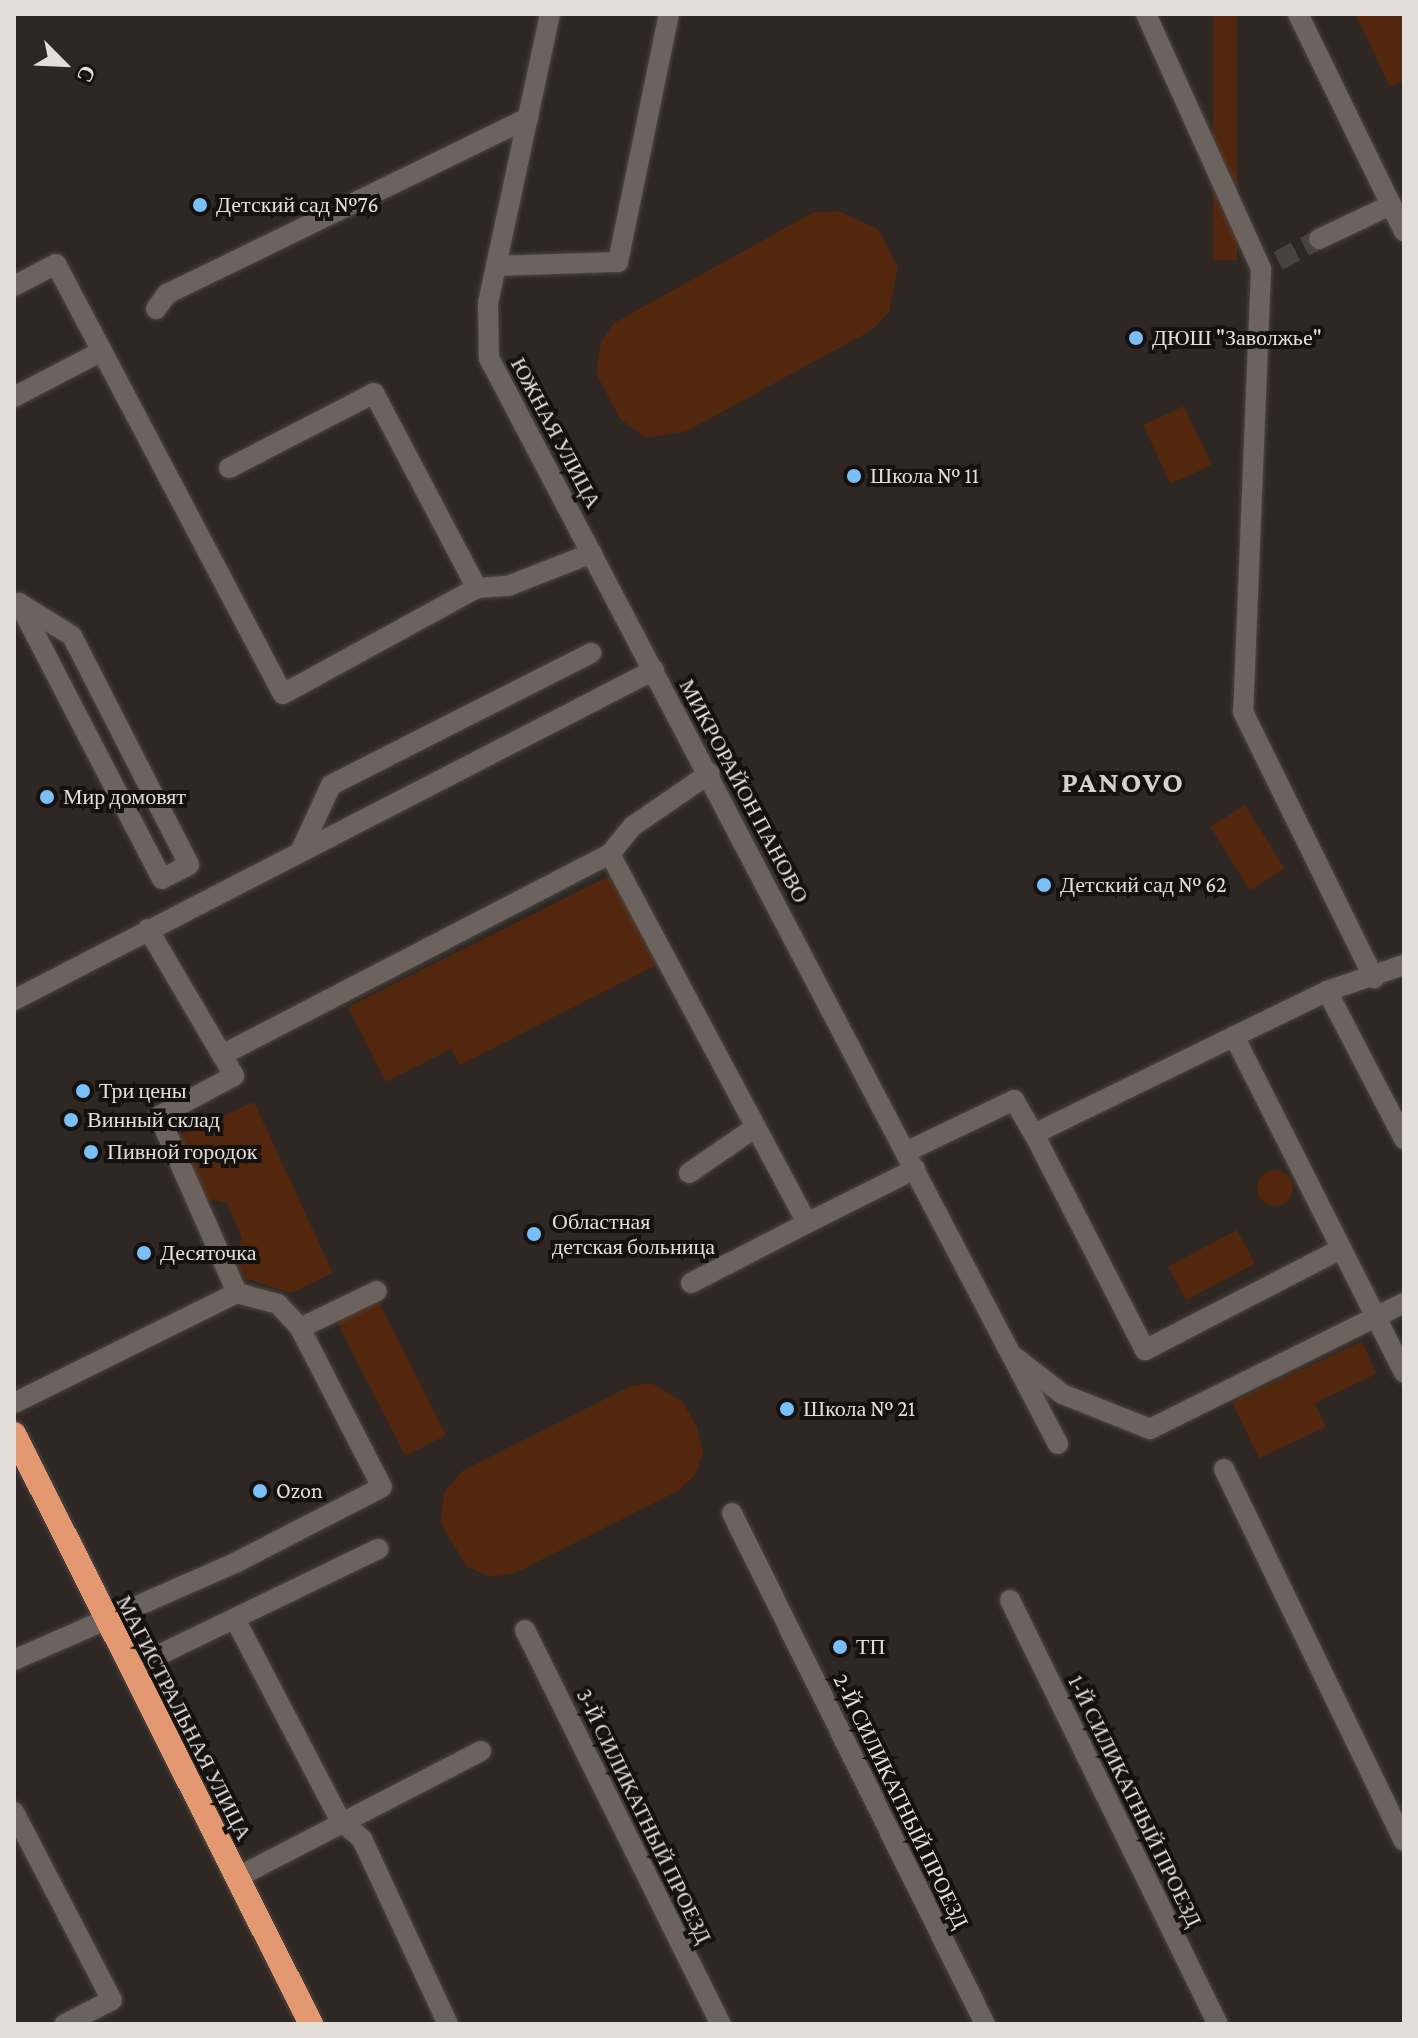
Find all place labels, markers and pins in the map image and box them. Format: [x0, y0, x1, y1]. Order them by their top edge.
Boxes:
place label: Детский сад №76 [216, 192, 379, 218]
marker: Детский сад №76 [191, 196, 209, 214]
place label: ДЮШ "Заволжье" [1152, 325, 1322, 351]
marker: ДЮШ "Заволжье" [1127, 329, 1145, 347]
place label: Школа № 11 [870, 463, 979, 489]
marker: Школа № 11 [845, 467, 863, 485]
place label: Мир домовят [63, 784, 186, 810]
marker: Мир домовят [38, 788, 56, 806]
place label: Детский сад № 62 [1060, 872, 1227, 898]
marker: Детский сад № 62 [1035, 876, 1053, 894]
place label: Три цены [99, 1078, 187, 1104]
marker: Три цены [74, 1082, 92, 1100]
place label: Винный склад [87, 1107, 220, 1133]
marker: Винный склад [62, 1111, 80, 1129]
place label: Пивной городок [107, 1139, 257, 1165]
marker: Пивной городок [82, 1143, 100, 1161]
place label: Областная детская больница [552, 1208, 715, 1260]
marker: Областная детская больница [523, 1223, 545, 1245]
place label: Десяточка [160, 1240, 256, 1266]
marker: Десяточка [135, 1244, 153, 1262]
place label: Школа № 21 [803, 1396, 915, 1422]
marker: Школа № 21 [778, 1400, 796, 1418]
place label: Ozon [276, 1478, 323, 1504]
marker: Ozon [251, 1482, 269, 1500]
place label: ТП [856, 1634, 885, 1660]
marker: ТП [831, 1638, 849, 1656]

